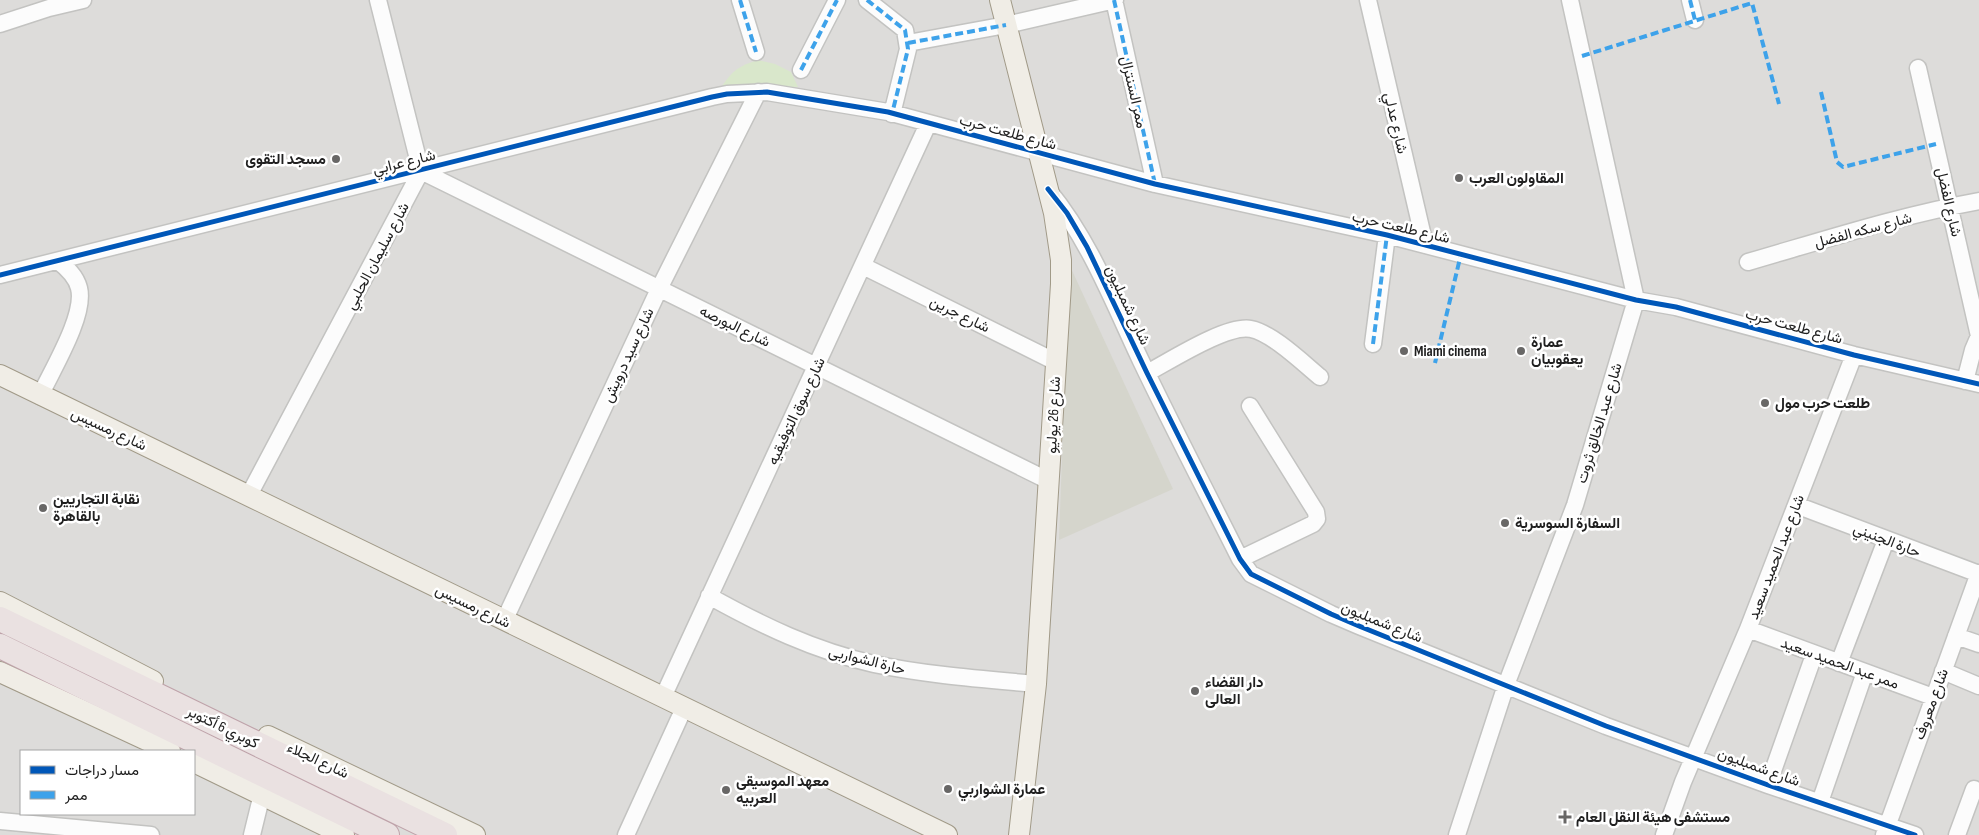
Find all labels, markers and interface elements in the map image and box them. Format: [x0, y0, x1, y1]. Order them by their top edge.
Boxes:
street label: ممر السنترال [1116, 54, 1151, 130]
street label: شارع عدلي [1376, 91, 1412, 156]
street label: شارع طلعت حرب [957, 110, 1059, 156]
street label: شارع عرابي [371, 145, 438, 182]
place label: مسجد التقوى [245, 150, 326, 169]
marker: مسجد التقوى [330, 153, 342, 165]
street label: شارع الفضل [1930, 165, 1966, 239]
place label: المقاولون العرب [1469, 169, 1564, 188]
marker: المقاولون العرب [1453, 172, 1465, 184]
street label: شارع سليمان الحلبي [341, 199, 416, 315]
street label: شارع طلعت حرب [1350, 207, 1452, 249]
street label: شارع سكه الفضل [1812, 208, 1915, 254]
street label: شارع شمبليون [1100, 262, 1154, 349]
street label: شارع جرين [926, 292, 993, 338]
street label: شارع البورصه [696, 301, 773, 353]
street label: شارع طلعت حرب [1743, 304, 1845, 350]
street label: شارع سيد درويش [598, 305, 660, 406]
place label: عمارة يعقوبيان [1531, 333, 1583, 369]
place label: Miami cinema [1414, 342, 1487, 361]
marker: Miami cinema [1398, 345, 1410, 357]
marker: عمارة يعقوبيان [1515, 345, 1527, 357]
street label: شارع سوق التوفيقيه [763, 354, 831, 469]
street label: شارع عبد الخالق ثروت [1572, 361, 1628, 486]
street label: شارع 26 يوليو [1042, 376, 1066, 454]
place label: طلعت حرب مول [1775, 394, 1870, 413]
marker: طلعت حرب مول [1759, 397, 1771, 409]
street label: شارع رمسيس [68, 404, 150, 456]
place label: نقابة التجاريين بالقاهرة [53, 490, 140, 526]
street label: شارع عبد الحميد سعيد [1744, 492, 1810, 623]
marker: نقابة التجاريين بالقاهرة [37, 502, 49, 514]
place label: السفارة السوسرية [1515, 514, 1620, 533]
marker: السفارة السوسرية [1499, 517, 1511, 529]
street label: حارة الجنيني [1849, 519, 1923, 565]
street label: شارع رمسيس [432, 580, 514, 634]
street label: شارع شمبليون [1338, 598, 1425, 648]
street label: ممر عبد الحميد سعيد [1778, 633, 1902, 694]
street label: حارة الشواربى [827, 642, 907, 679]
street label: شارع معروف [1910, 666, 1954, 743]
place label: دار القضاء العالى [1205, 673, 1264, 709]
marker: دار القضاء العالى [1189, 685, 1201, 697]
street label: كوبري 6 أكتوبر [181, 701, 262, 756]
street label: شارع الجلاء [284, 738, 352, 784]
street label: شارع شمبليون [1715, 744, 1803, 792]
legend [20, 750, 195, 815]
text: مسار دراجات [65, 761, 139, 780]
place label: معهد الموسيقى العربيه [736, 772, 829, 808]
place label: عمارة الشواربي [958, 780, 1045, 802]
marker: عمارة الشواربي [942, 783, 954, 795]
marker: معهد الموسيقى العربيه [720, 784, 732, 796]
text: ممر [64, 786, 87, 805]
place label: مستشفى هيئة النقل العام [1576, 808, 1730, 827]
marker: مستشفى هيئة النقل العام [1558, 810, 1572, 824]

